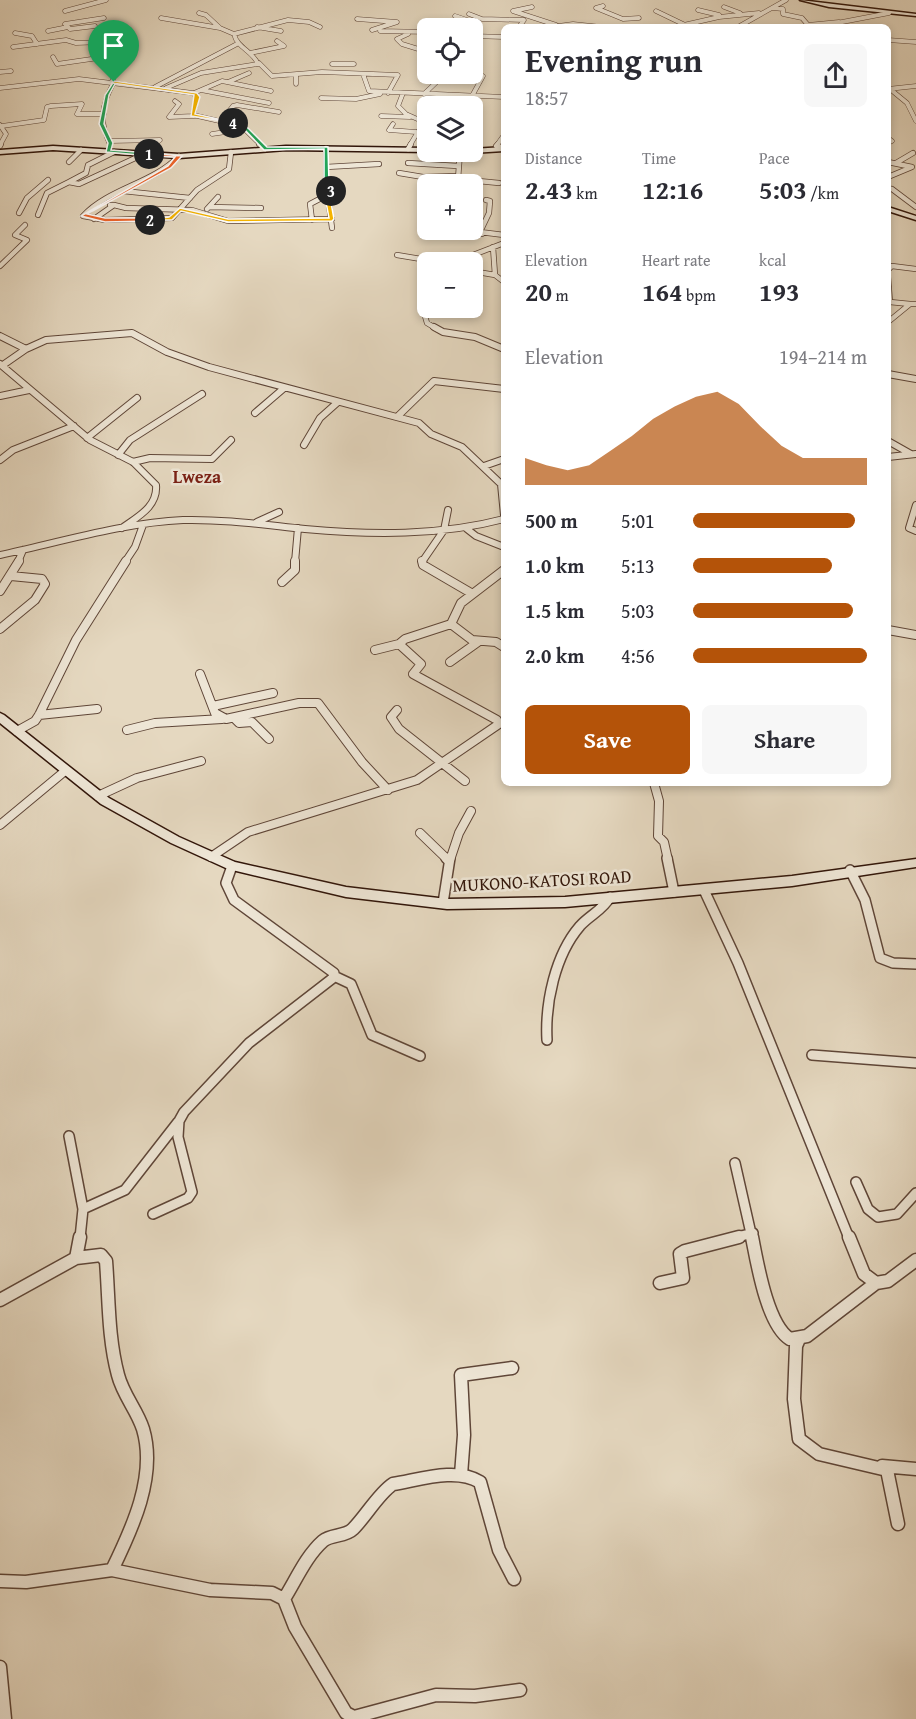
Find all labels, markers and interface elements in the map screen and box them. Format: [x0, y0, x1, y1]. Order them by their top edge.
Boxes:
map controls [417, 18, 483, 318]
button: locate [417, 18, 483, 84]
pin [88, 20, 139, 82]
icon: arrive [97, 29, 130, 62]
text: Evening run [525, 36, 702, 84]
button: share [804, 44, 867, 107]
text: 18:57 [525, 83, 568, 112]
button: layers [417, 96, 483, 162]
pin: 4 [218, 108, 248, 138]
text: 4 [229, 111, 237, 135]
pin: 1 [134, 139, 164, 169]
text: 1 [145, 142, 153, 166]
text: Distance [525, 146, 582, 170]
text: Time [642, 146, 676, 170]
text: Pace [759, 146, 790, 170]
text: 2.43 [525, 170, 573, 209]
text: 12:16 [642, 170, 703, 209]
text: 5:03 [759, 170, 807, 209]
button: + [417, 174, 483, 240]
pin: 3 [316, 176, 346, 206]
text: 3 [327, 179, 335, 203]
text: km [573, 181, 597, 205]
text: /km [807, 181, 839, 205]
pin: 2 [135, 205, 165, 235]
text: 2 [146, 208, 154, 232]
text: Elevation [525, 248, 588, 272]
text: Heart rate [642, 248, 711, 272]
text: kcal [759, 248, 786, 272]
button: − [417, 252, 483, 318]
text: 20 [525, 272, 552, 311]
text: 164 [642, 272, 682, 311]
text: 193 [759, 272, 799, 311]
text: m [552, 283, 569, 307]
text: bpm [682, 283, 716, 307]
text: Elevation [525, 342, 603, 371]
text: 194–214 m [779, 342, 867, 371]
district label: Lweza [173, 463, 222, 490]
text: 500 m [525, 506, 578, 535]
text: 5:01 [621, 506, 655, 535]
text: 1.0 km [525, 551, 584, 580]
text: 5:13 [621, 551, 655, 580]
text: 1.5 km [525, 596, 584, 625]
text: 5:03 [621, 596, 655, 625]
text: 2.0 km [525, 641, 584, 670]
text: 4:56 [621, 641, 655, 670]
button: Save [525, 705, 690, 774]
button: Share [702, 705, 867, 774]
street label: MUKONO-KATOSI ROAD [452, 862, 632, 899]

